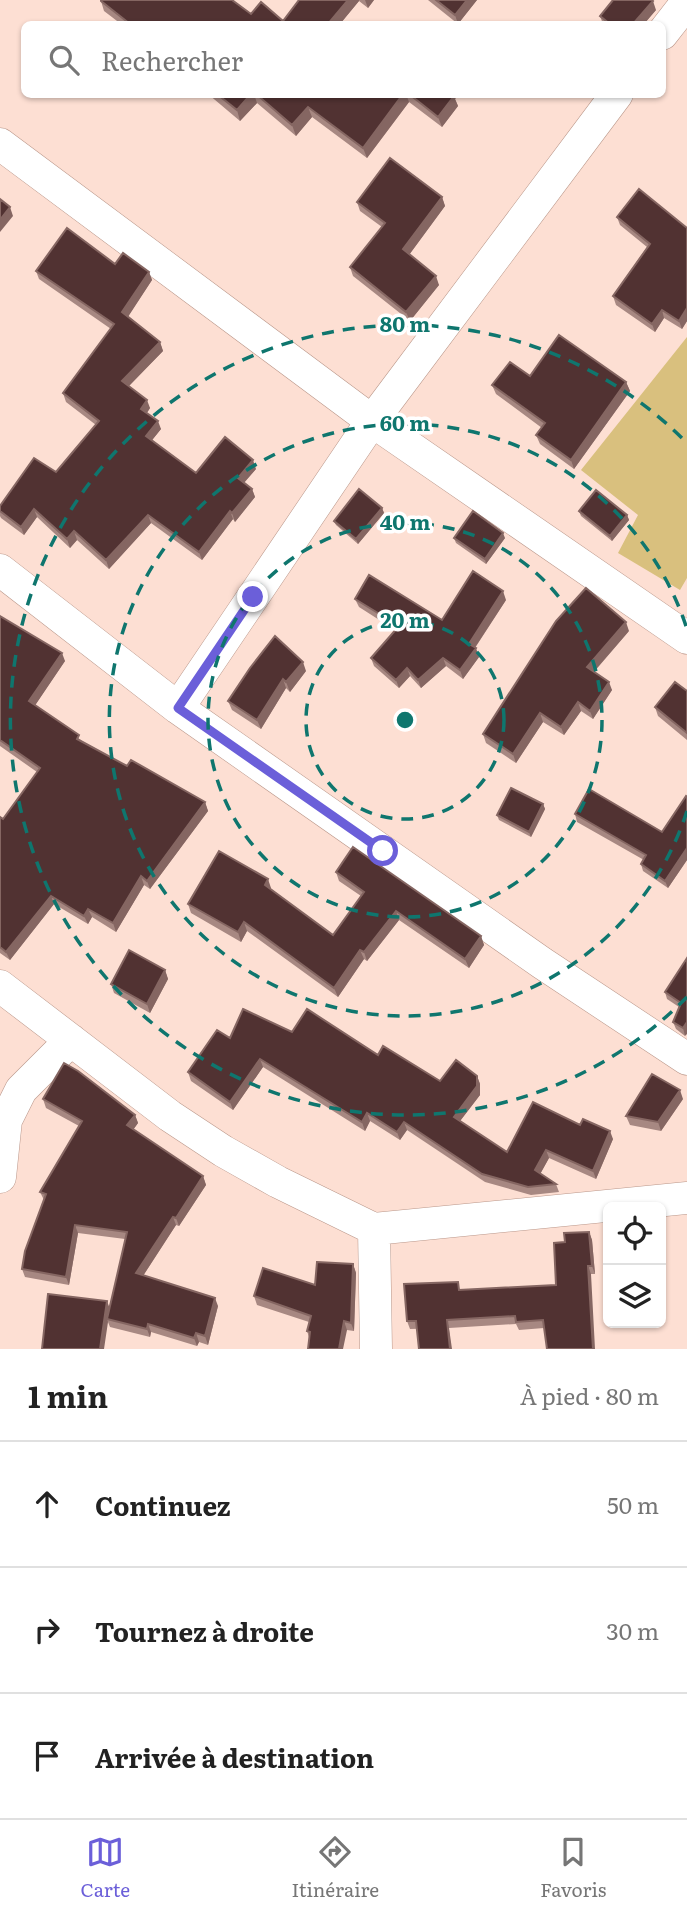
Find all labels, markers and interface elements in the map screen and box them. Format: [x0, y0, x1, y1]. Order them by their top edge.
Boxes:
search box [21, 21, 666, 98]
text: Rechercher [101, 40, 243, 79]
icon: search [45, 41, 83, 79]
text: 80 m [380, 307, 430, 338]
text: 60 m [380, 406, 430, 437]
text: 40 m [380, 505, 430, 536]
route end [237, 581, 268, 612]
text: 20 m [380, 603, 430, 634]
centre of rings [393, 708, 417, 732]
route start [367, 835, 398, 866]
map controls [603, 1202, 666, 1328]
button: locate [603, 1202, 666, 1265]
button: layers [603, 1265, 666, 1328]
text: 1 min [28, 1373, 108, 1417]
text: À pied · 80 m [520, 1378, 659, 1412]
icon: ahead [28, 1485, 66, 1523]
text: Continuez [95, 1485, 231, 1524]
text: 50 m [607, 1487, 659, 1521]
icon: right [28, 1611, 66, 1649]
text: Tournez à droite [95, 1611, 314, 1650]
text: 30 m [606, 1613, 659, 1647]
icon: arrive [28, 1737, 66, 1775]
text: Arrivée à destination [95, 1737, 374, 1776]
tab: Carte [81, 1833, 130, 1903]
tab: Itinéraire [291, 1833, 379, 1903]
tab: Favoris [540, 1833, 606, 1903]

